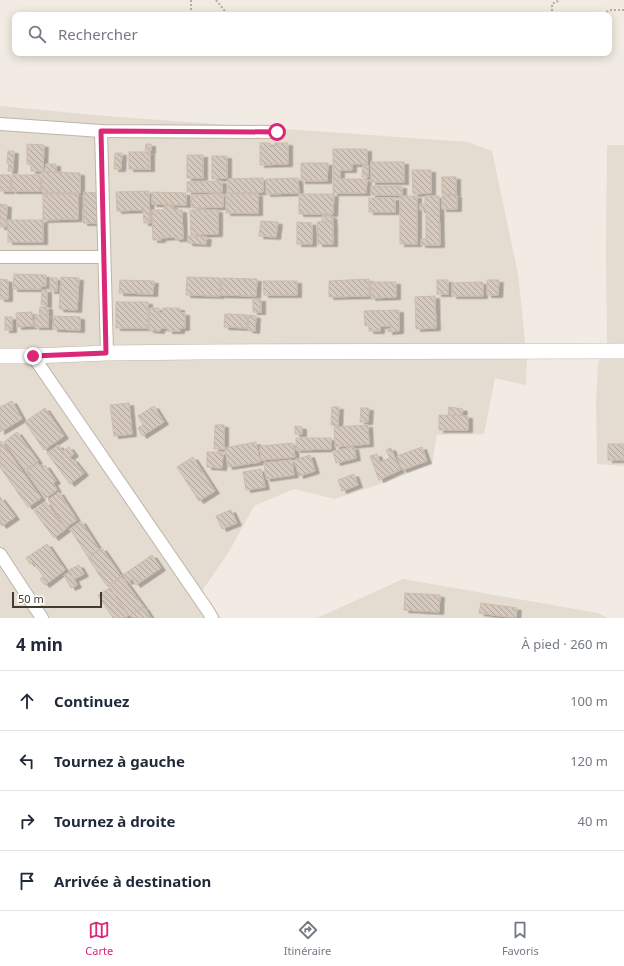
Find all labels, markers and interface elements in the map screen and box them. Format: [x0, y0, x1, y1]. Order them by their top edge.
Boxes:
search box [12, 12, 612, 56]
icon: search [26, 23, 48, 45]
text: Rechercher [58, 24, 138, 44]
route start [268, 123, 286, 141]
route end [24, 347, 42, 365]
scale bar [12, 590, 102, 609]
text: 50 m [18, 591, 44, 606]
text: 4 min [16, 633, 63, 656]
text: À pied · 260 m [522, 635, 608, 653]
icon: ahead [16, 690, 38, 712]
text: Continuez [54, 691, 129, 711]
text: 100 m [570, 692, 608, 710]
icon: left [16, 750, 38, 772]
text: Tournez à gauche [54, 751, 185, 771]
text: 120 m [570, 752, 608, 770]
icon: right [16, 810, 38, 832]
text: Tournez à droite [54, 811, 175, 831]
text: 40 m [578, 812, 608, 830]
icon: arrive [16, 870, 38, 892]
text: Arrivée à destination [54, 871, 211, 891]
tab: Carte [85, 919, 113, 958]
tab: Itinéraire [284, 919, 331, 958]
tab: Favoris [502, 919, 539, 958]

